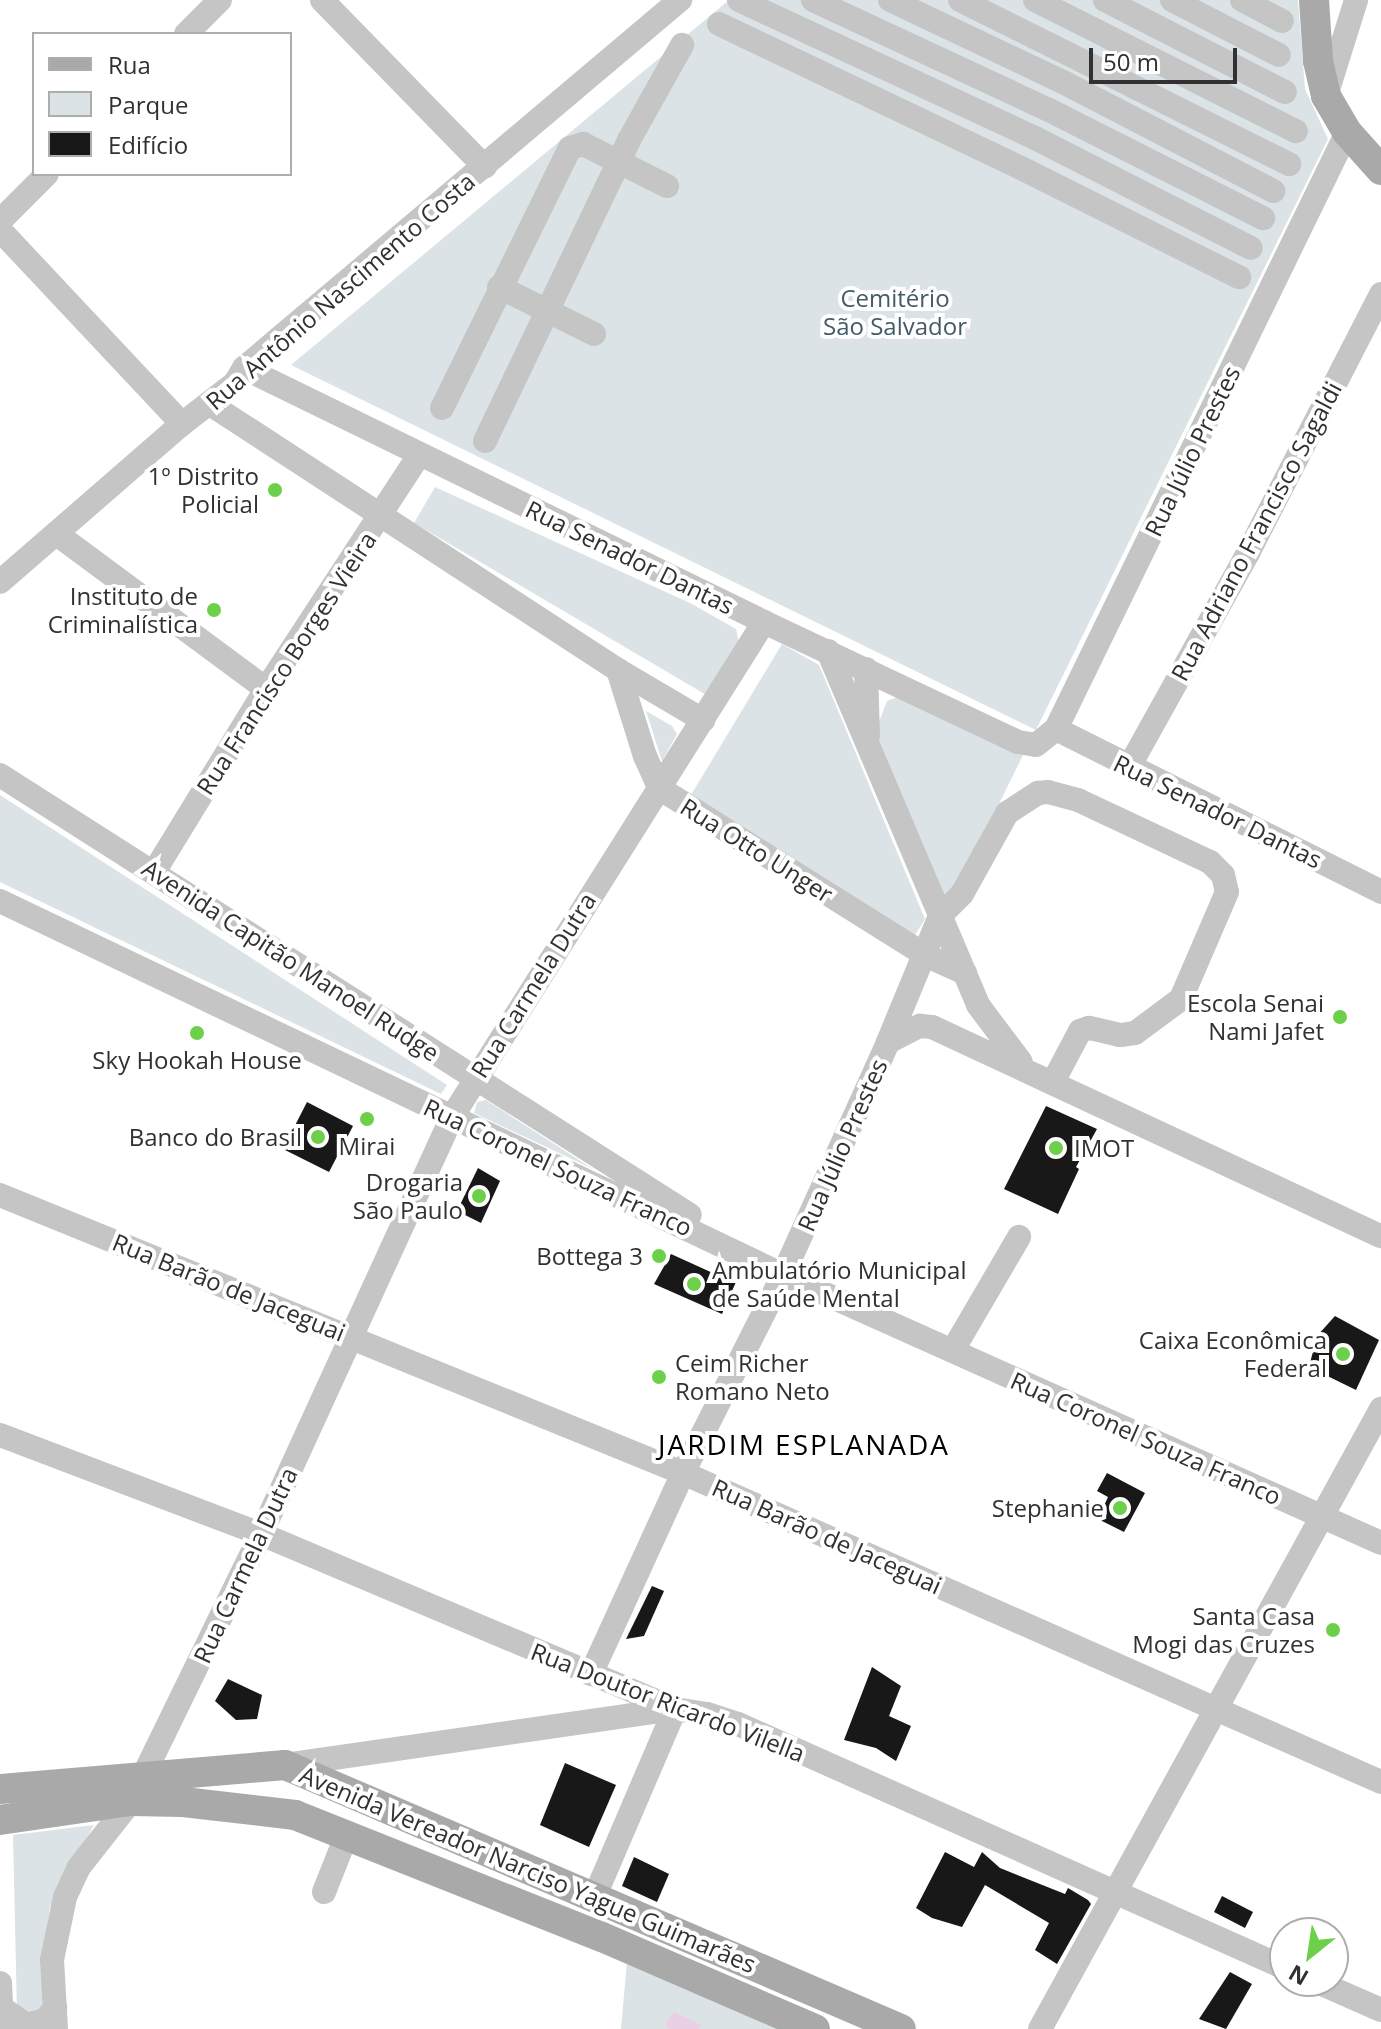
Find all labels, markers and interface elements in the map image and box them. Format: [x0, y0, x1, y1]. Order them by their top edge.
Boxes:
legend [32, 32, 292, 176]
scale bar [1093, 32, 1241, 82]
text: 50 m [1103, 45, 1159, 78]
text: Rua [108, 48, 151, 81]
text: Parque [108, 88, 188, 121]
text: Edifício [108, 128, 188, 161]
street label: Rua Antônio Nascimento Costa [200, 167, 480, 415]
park label: Cemitério São Salvador [823, 284, 967, 340]
street label: Rua Júlio Prestes [1138, 361, 1246, 541]
street label: Rua Adriano Francisco Sagaldi [1165, 377, 1347, 685]
place label: 1º Distrito Policial [148, 462, 259, 518]
marker: 1º Distrito Policial [266, 481, 284, 499]
street label: Rua Senador Dantas [521, 494, 739, 620]
street label: Rua Francisco Borges Vieira [190, 526, 382, 800]
place label: Instituto de Criminalística [48, 582, 198, 638]
marker: Instituto de Criminalística [205, 601, 223, 619]
street label: Rua Senador Dantas [1109, 748, 1327, 874]
street label: Rua Otto Unger [676, 792, 838, 908]
street label: Avenida Capitão Manoel Rudge [137, 853, 445, 1067]
street label: Rua Carmela Dutra [464, 887, 602, 1083]
place label: Escola Senai Nami Jafet [1187, 989, 1324, 1045]
marker: Escola Senai Nami Jafet [1331, 1008, 1349, 1026]
marker: Sky Hookah House [188, 1024, 206, 1042]
place label: Sky Hookah House [92, 1046, 302, 1074]
street label: Rua Júlio Prestes [791, 1054, 893, 1236]
street label: Rua Coronel Souza Franco [419, 1092, 697, 1242]
marker: Mirai [358, 1110, 376, 1128]
place label: Banco do Brasil [129, 1123, 302, 1151]
marker: Banco do Brasil [309, 1128, 327, 1146]
place label: Mirai [339, 1132, 395, 1160]
place label: IMOT [1074, 1134, 1134, 1162]
marker: IMOT [1045, 1137, 1067, 1159]
place label: Drogaria São Paulo [353, 1168, 463, 1224]
marker: Drogaria São Paulo [470, 1187, 488, 1205]
street label: Rua Barão de Jaceguai [109, 1227, 349, 1347]
place label: Bottega 3 [536, 1242, 643, 1270]
marker: Bottega 3 [650, 1247, 668, 1265]
place label: Ambulatório Municipal de Saúde Mental [712, 1256, 966, 1312]
marker: Ambulatório Municipal de Saúde Mental [683, 1273, 705, 1295]
place label: Caixa Econômica Federal [1139, 1326, 1327, 1382]
marker: Caixa Econômica Federal [1334, 1345, 1352, 1363]
place label: Ceim Richer Romano Neto [675, 1349, 830, 1405]
street label: Rua Coronel Souza Franco [1006, 1365, 1286, 1511]
marker: Ceim Richer Romano Neto [650, 1368, 668, 1386]
district label: JARDIM ESPLANADA [658, 1427, 950, 1461]
street label: Rua Carmela Dutra [187, 1463, 303, 1667]
street label: Rua Barão de Jaceguai [708, 1472, 946, 1600]
place label: Stephanie [992, 1494, 1104, 1522]
marker: Stephanie [1111, 1499, 1129, 1517]
place label: Santa Casa Mogi das Cruzes [1132, 1602, 1315, 1658]
marker: Santa Casa Mogi das Cruzes [1322, 1619, 1344, 1641]
street label: Rua Doutor Ricardo Vilella [527, 1636, 809, 1768]
street label: Avenida Vereador Narciso Yague Guimarães [296, 1760, 760, 1978]
north arrow [1269, 1917, 1349, 1997]
text: N [1283, 1959, 1313, 1994]

